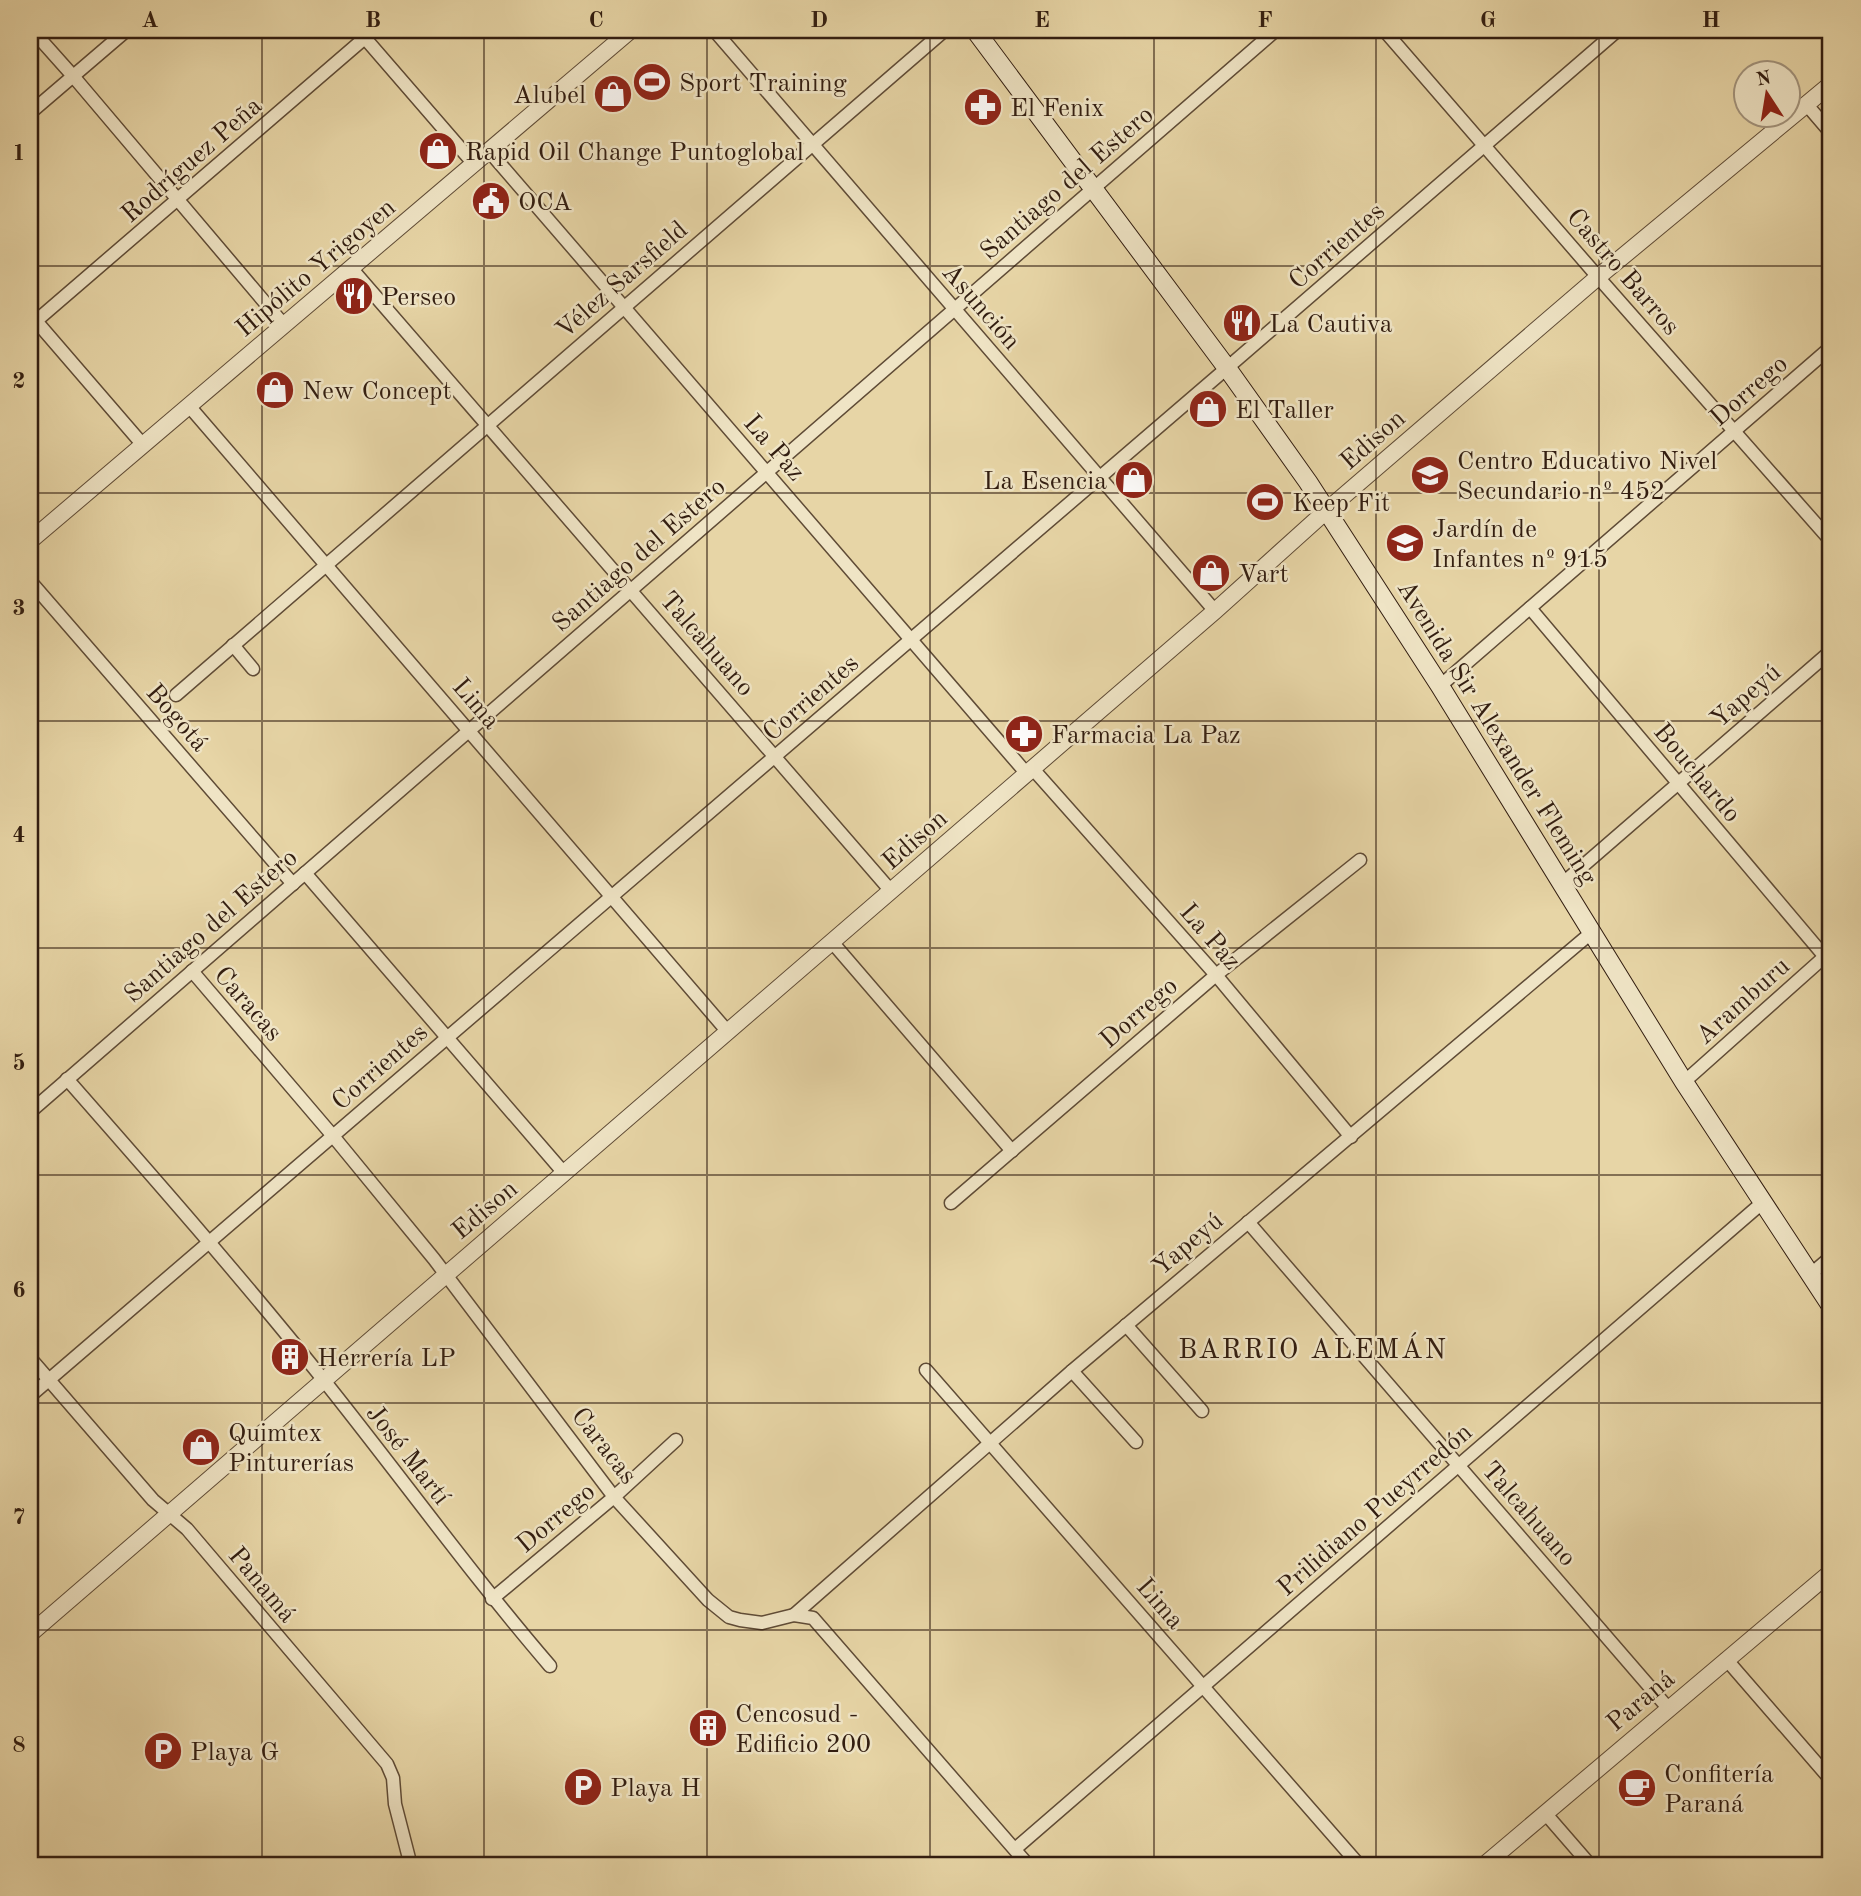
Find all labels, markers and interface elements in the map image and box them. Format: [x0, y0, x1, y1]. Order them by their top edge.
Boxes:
text: A [141, 9, 159, 32]
text: B [365, 9, 381, 32]
text: C [588, 9, 604, 32]
text: D [810, 9, 828, 32]
text: E [1034, 9, 1050, 32]
text: F [1257, 9, 1273, 32]
text: G [1480, 9, 1496, 32]
text: H [1702, 9, 1720, 32]
north arrow [1731, 60, 1801, 130]
sports icon: Sport Training [631, 61, 673, 103]
text: N [1755, 69, 1774, 91]
place label: Sport Training [679, 71, 847, 97]
shop icon: Alubel [592, 73, 634, 115]
place label: Alubel [513, 83, 586, 109]
pharmacy icon: El Fenix [962, 86, 1004, 128]
street label: Rodríguez Peña [117, 93, 268, 228]
place label: El Fenix [1010, 96, 1104, 122]
street label: Santiago del Estero [976, 102, 1159, 265]
shop icon: Rapid Oil Change Puntoglobal [417, 130, 459, 172]
place label: Rapid Oil Change Puntoglobal [465, 140, 804, 166]
text: 1 [12, 142, 26, 165]
public building icon: OCA [470, 180, 512, 222]
place label: OCA [518, 190, 572, 216]
street label: Hipólito Yrigoyen [232, 195, 401, 343]
street label: Corrientes [1285, 198, 1390, 295]
street label: Castro Barros [1561, 204, 1684, 340]
street label: Vélez Sarsfield [552, 217, 693, 344]
street label: Asunción [936, 259, 1025, 355]
restaurant icon: Perseo [333, 275, 375, 317]
place label: Perseo [381, 285, 456, 311]
restaurant icon: La Cautiva [1221, 302, 1263, 344]
place label: La Cautiva [1269, 312, 1393, 338]
street label: Dorrego [1706, 351, 1793, 432]
shop icon: New Concept [254, 369, 296, 411]
text: 2 [12, 370, 26, 393]
place label: New Concept [302, 379, 452, 405]
shop icon: El Taller [1187, 388, 1229, 430]
place label: El Taller [1235, 398, 1334, 424]
street label: Edison [1336, 406, 1411, 476]
street label: La Paz [738, 410, 809, 486]
place label: Centro Educativo Nivel Secundario nº 452 [1457, 449, 1717, 505]
school or university icon: Centro Educativo Nivel Secundario nº 452 [1409, 454, 1451, 496]
shop icon: La Esencia [1113, 459, 1155, 501]
place label: La Esencia [983, 469, 1107, 495]
street label: Santiago del Estero [548, 474, 731, 637]
sports icon: Keep Fit [1244, 481, 1286, 523]
place label: Keep Fit [1292, 491, 1390, 517]
place label: Jardín de Infantes nº 915 [1432, 517, 1608, 573]
school or university icon: Jardín de Infantes nº 915 [1384, 522, 1426, 564]
shop icon: Vart [1190, 552, 1232, 594]
place label: Vart [1238, 562, 1289, 588]
street label: Avenida Sir Alexander Fleming [1392, 576, 1601, 890]
street label: Talcahuano [654, 587, 759, 702]
text: 3 [12, 597, 26, 620]
street label: Corrientes [759, 650, 864, 747]
street label: Yapeyú [1706, 659, 1786, 734]
street label: Lima [447, 674, 504, 735]
street label: Bogotá [141, 680, 213, 757]
pharmacy icon: Farmacia La Paz [1003, 713, 1045, 755]
street label: Bouchardo [1648, 719, 1745, 828]
place label: Farmacia La Paz [1051, 723, 1241, 749]
street label: Edison [878, 806, 953, 876]
text: 4 [12, 824, 26, 847]
street label: Santiago del Estero [120, 845, 303, 1008]
street label: La Paz [1174, 899, 1245, 975]
street label: Aramburu [1692, 953, 1795, 1050]
street label: Caracas [208, 962, 287, 1047]
street label: Dorrego [1096, 973, 1183, 1054]
street label: Corrientes [328, 1019, 433, 1116]
text: 5 [12, 1052, 26, 1075]
street label: Edison [448, 1176, 523, 1245]
street label: Yapeyú [1148, 1208, 1229, 1281]
text: 6 [12, 1279, 26, 1302]
district label: BARRIO ALEMÁN [1178, 1332, 1448, 1365]
building icon: Herrería LP [269, 1336, 311, 1378]
place label: Herrería LP [317, 1346, 456, 1372]
street label: José Martí [361, 1400, 455, 1511]
street label: Caracas [566, 1403, 641, 1489]
street label: Prilidiano Pueyrredón [1273, 1419, 1477, 1602]
place label: Quimtex Pinturerías [228, 1421, 354, 1477]
shop icon: Quimtex Pinturerías [180, 1426, 222, 1468]
street label: Talcahuano [1476, 1457, 1581, 1572]
street label: Dorrego [512, 1479, 600, 1559]
text: 7 [12, 1506, 26, 1529]
street label: Panamá [223, 1543, 300, 1628]
street label: Lima [1131, 1574, 1188, 1635]
street label: Paraná [1602, 1666, 1680, 1737]
place label: Cencosud - Edificio 200 [735, 1702, 871, 1758]
building icon: Cencosud - Edificio 200 [687, 1707, 729, 1749]
parking icon: Playa G [142, 1730, 184, 1772]
text: 8 [12, 1734, 26, 1757]
place label: Playa G [190, 1740, 279, 1766]
place label: Confitería Paraná [1664, 1762, 1774, 1818]
parking icon: Playa H [562, 1766, 604, 1808]
cafe icon: Confitería Paraná [1616, 1767, 1658, 1809]
place label: Playa H [610, 1776, 701, 1802]

